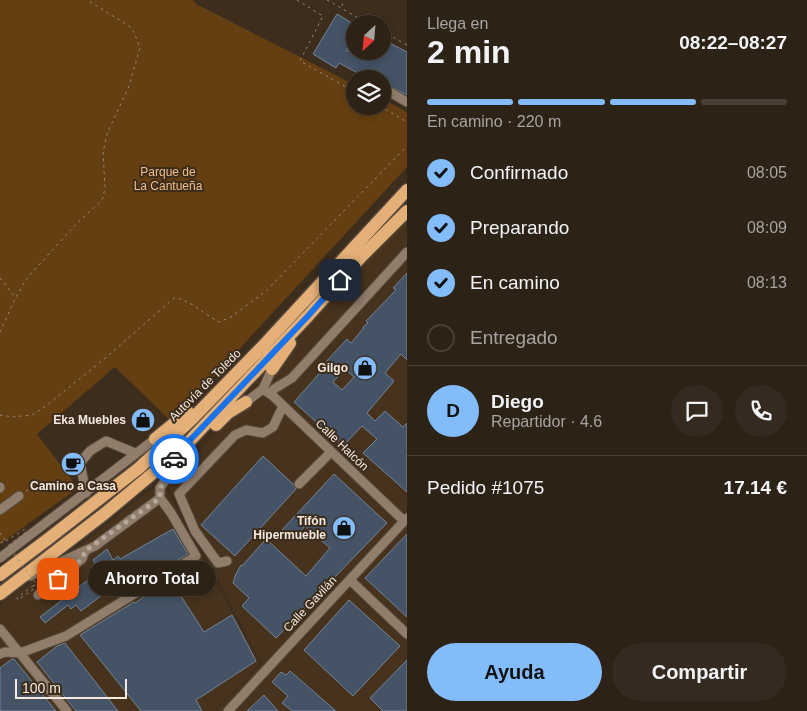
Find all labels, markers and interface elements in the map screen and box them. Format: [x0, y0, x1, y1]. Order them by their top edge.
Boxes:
north arrow [346, 15, 391, 60]
map controls [346, 15, 391, 115]
text: Llega en [427, 15, 488, 32]
text: 08:22–08:27 [679, 32, 787, 53]
text: 2 min [427, 34, 511, 70]
button: layers [346, 70, 391, 115]
text: En camino · 220 m [427, 113, 561, 130]
icon: check [427, 159, 455, 187]
text: Confirmado [470, 162, 568, 183]
text: 08:05 [747, 164, 787, 181]
park label: Parque de La Cantueña [134, 165, 203, 193]
icon: check [427, 214, 455, 242]
text: Preparando [470, 217, 569, 238]
text: 08:09 [747, 219, 787, 236]
pin [319, 259, 361, 301]
icon: home [326, 266, 354, 294]
icon: check [427, 269, 455, 297]
text: En camino [470, 272, 560, 293]
text: 08:13 [747, 274, 787, 291]
text: Entregado [470, 327, 558, 348]
street label: Autovía de Toledo [166, 346, 244, 424]
shop icon: Gilgo [352, 355, 378, 381]
place label: Gilgo [317, 361, 348, 375]
button: chat [671, 385, 723, 437]
button: phone [735, 385, 787, 437]
text: Diego [491, 391, 544, 412]
text: D [446, 400, 460, 421]
shop icon: Eka Muebles [130, 407, 156, 433]
place label: Eka Muebles [53, 413, 126, 427]
text: Repartidor · 4.6 [491, 413, 602, 430]
street label: Calle Halcón [313, 416, 371, 474]
courier [149, 434, 199, 484]
icon: car [160, 445, 188, 473]
cafe icon: Camino a Casa [60, 451, 86, 477]
text: Pedido #1075 [427, 477, 544, 498]
text: 17.14 € [724, 477, 787, 498]
place label: Camino a Casa [30, 479, 116, 493]
place label: Tifón Hipermueble [253, 514, 326, 542]
shop icon: Tifón Hipermueble [331, 515, 357, 541]
pin [37, 558, 79, 600]
callout: Ahorro Total [88, 562, 216, 596]
icon: bag [44, 565, 72, 593]
text: Ahorro Total [105, 570, 199, 587]
street label: Calle Gavilán [281, 573, 339, 635]
button: Ayuda [427, 643, 602, 701]
button: Compartir [612, 643, 787, 701]
scale bar [15, 676, 128, 699]
text: 100 m [22, 680, 61, 696]

